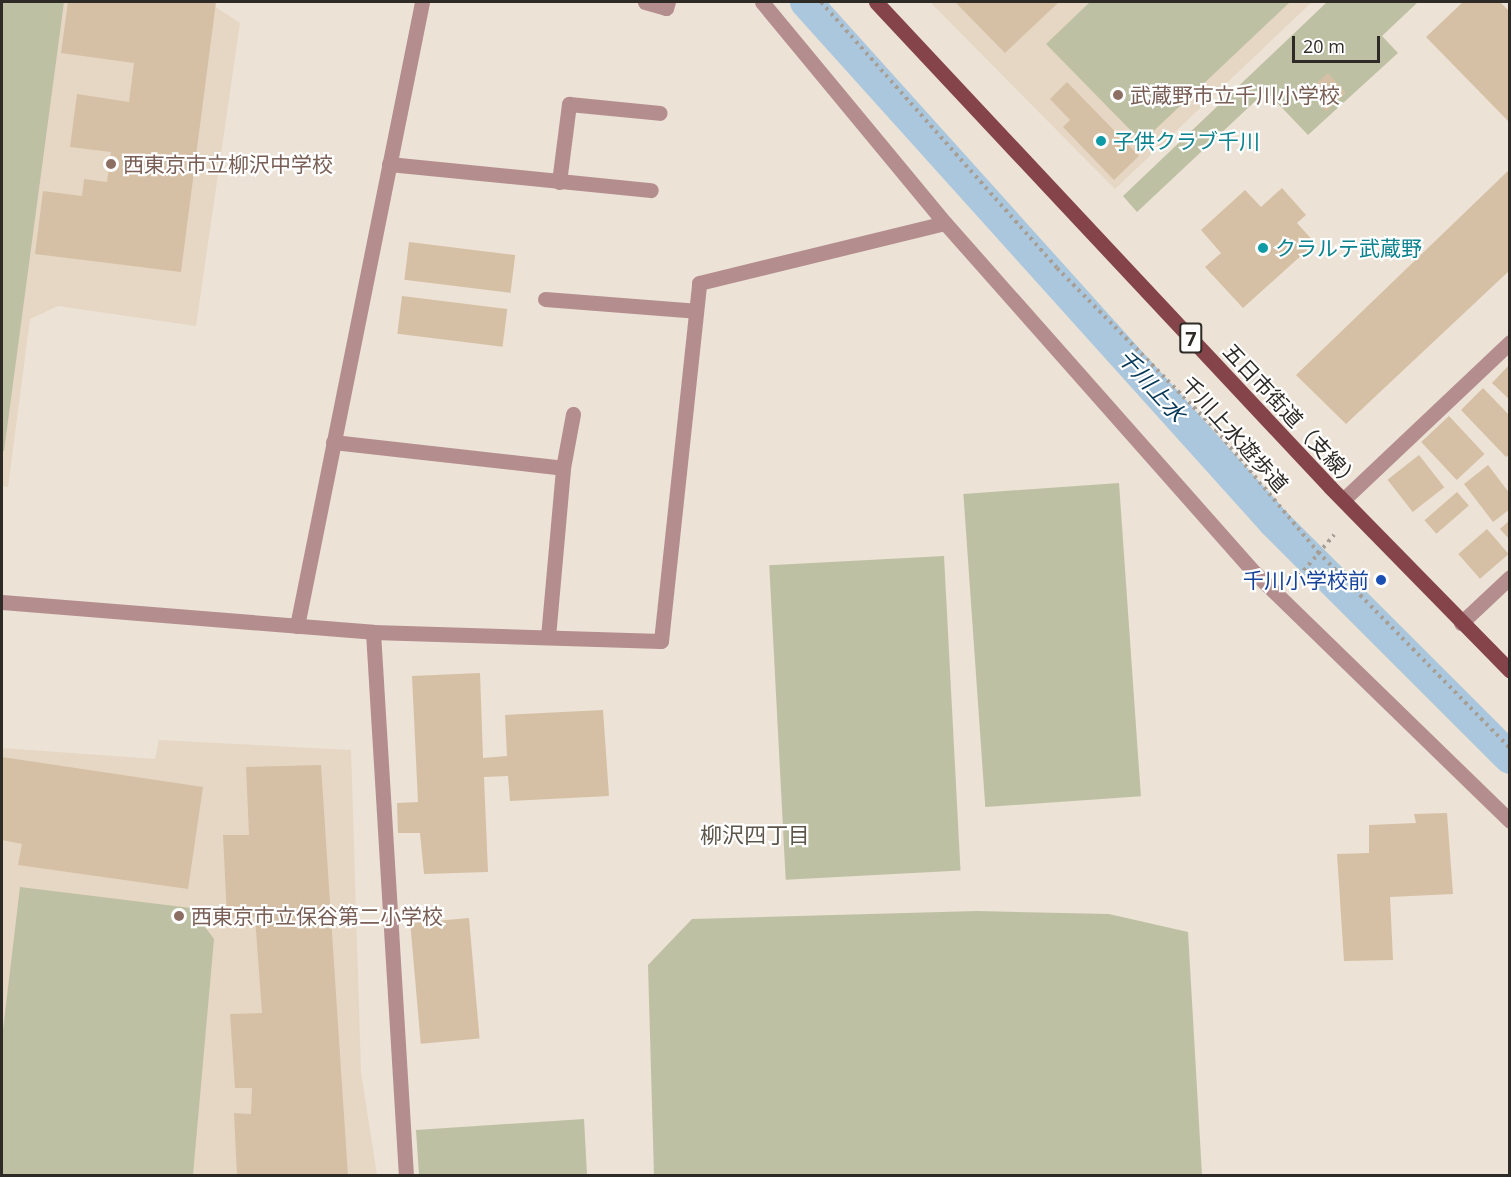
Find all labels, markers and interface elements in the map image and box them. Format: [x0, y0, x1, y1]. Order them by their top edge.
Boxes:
scale bar [1295, 24, 1384, 62]
text: 20 m [1303, 34, 1345, 58]
place label: 武蔵野市立千川小学校 [1130, 82, 1340, 108]
marker: 武蔵野市立千川小学校 [1111, 88, 1125, 102]
place label: 子供クラブ千川 [1113, 128, 1260, 154]
marker: 子供クラブ千川 [1094, 134, 1108, 148]
place label: 西東京市立柳沢中学校 [123, 151, 333, 177]
marker: 西東京市立柳沢中学校 [104, 157, 118, 171]
place label: クラルテ武蔵野 [1275, 235, 1422, 261]
marker: クラルテ武蔵野 [1256, 241, 1270, 255]
road number: 7 [1179, 321, 1203, 355]
street label: 五日市街道（支線） [1218, 338, 1366, 494]
water label: 千川上水 [1113, 343, 1191, 427]
street label: 千川上水遊歩道 [1176, 371, 1294, 497]
place label: 千川小学校前 [1243, 567, 1369, 593]
marker: 千川小学校前 [1374, 573, 1388, 587]
district label: 柳沢四丁目 [700, 822, 810, 848]
place label: 西東京市立保谷第二小学校 [191, 903, 443, 929]
marker: 西東京市立保谷第二小学校 [172, 909, 186, 923]

